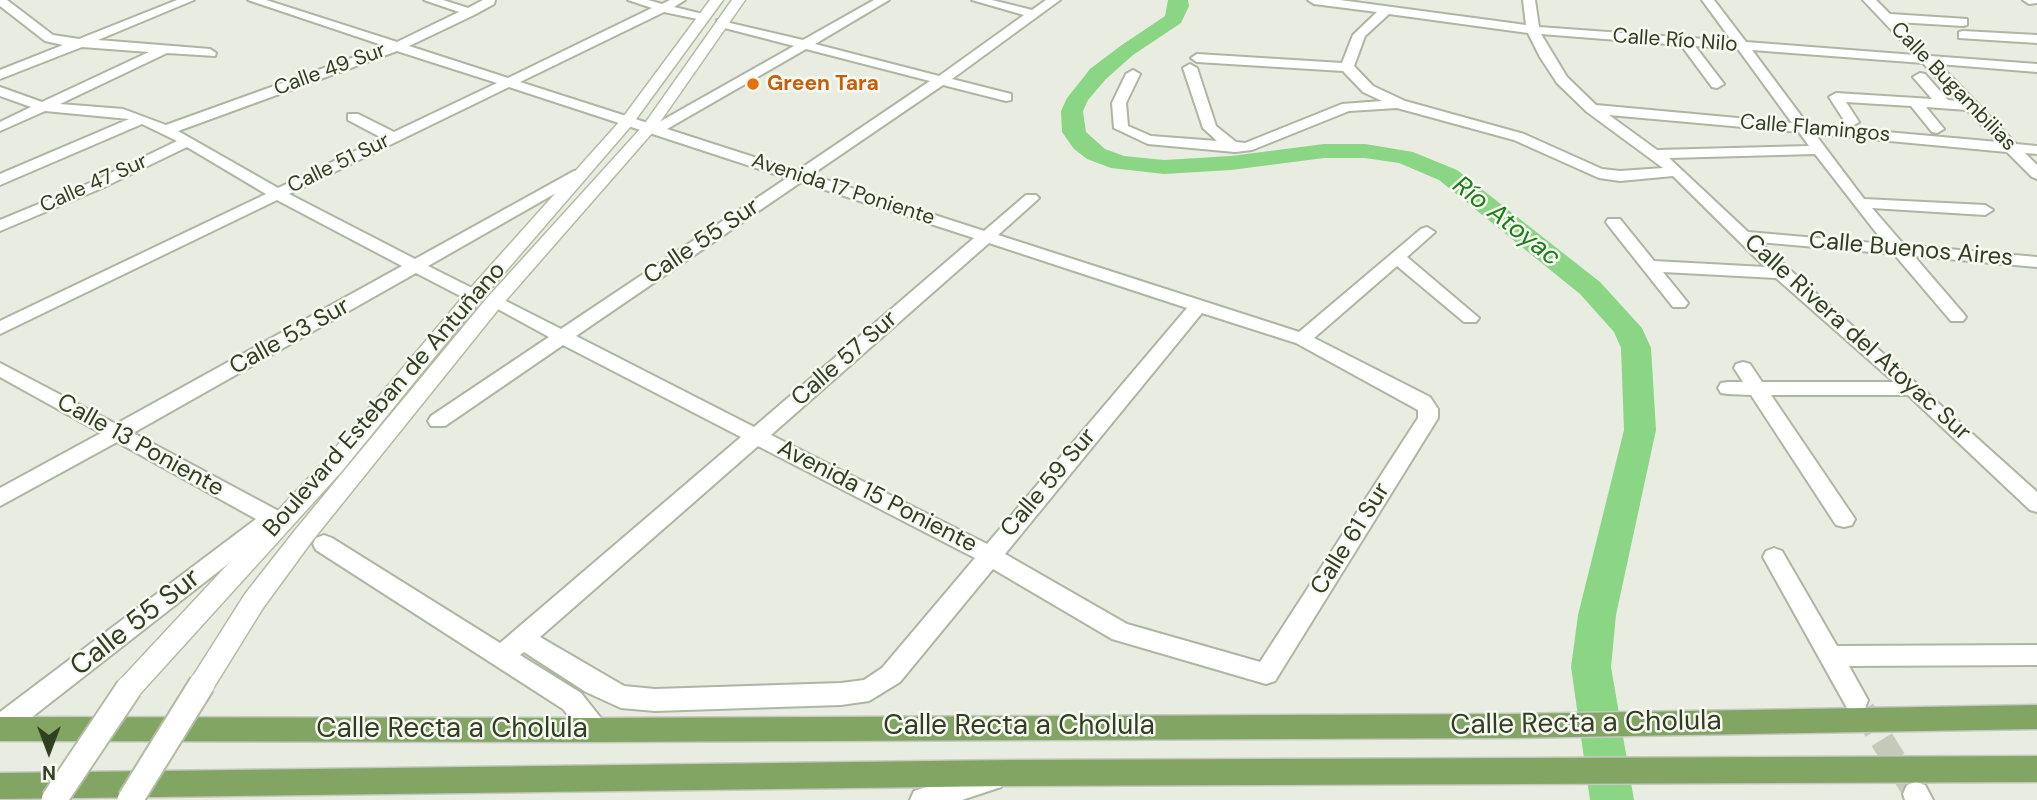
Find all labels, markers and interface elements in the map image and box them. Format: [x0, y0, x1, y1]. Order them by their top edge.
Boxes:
street label: Calle Bugambilias [1885, 17, 2021, 157]
street label: Calle Río Nilo [1612, 24, 1738, 58]
street label: Calle 49 Sur [271, 38, 389, 102]
place label: Green Tara [767, 71, 879, 97]
marker: Green Tara [745, 76, 761, 92]
street label: Calle Flamingos [1739, 110, 1891, 148]
street label: Calle 51 Sur [284, 129, 394, 199]
street label: Calle 47 Sur [36, 149, 152, 219]
street label: Avenida 17 Poniente [748, 149, 938, 231]
water label: Río Atoyac [1446, 170, 1566, 274]
street label: Calle 55 Sur [639, 193, 765, 291]
street label: Calle Buenos Aires [1808, 227, 2014, 273]
street label: Calle Rivera del Atoyac Sur [1738, 229, 1976, 447]
street label: Boulevard Esteban de Antuñano [258, 257, 512, 543]
street label: Calle 53 Sur [225, 292, 355, 382]
street label: Calle 57 Sur [786, 305, 904, 413]
street label: Calle 13 Poniente [52, 388, 228, 504]
street label: Calle 59 Sur [995, 423, 1103, 543]
street label: Avenida 15 Poniente [772, 434, 982, 560]
street label: Calle 61 Sur [1305, 478, 1397, 600]
street label: Calle 55 Sur [64, 562, 208, 684]
street label: Calle Recta a Cholula [1450, 705, 1722, 743]
street label: Calle Recta a Cholula [883, 710, 1155, 744]
street label: Calle Recta a Cholula [316, 713, 588, 747]
north arrow [14, 716, 84, 786]
text: N [42, 760, 56, 785]

